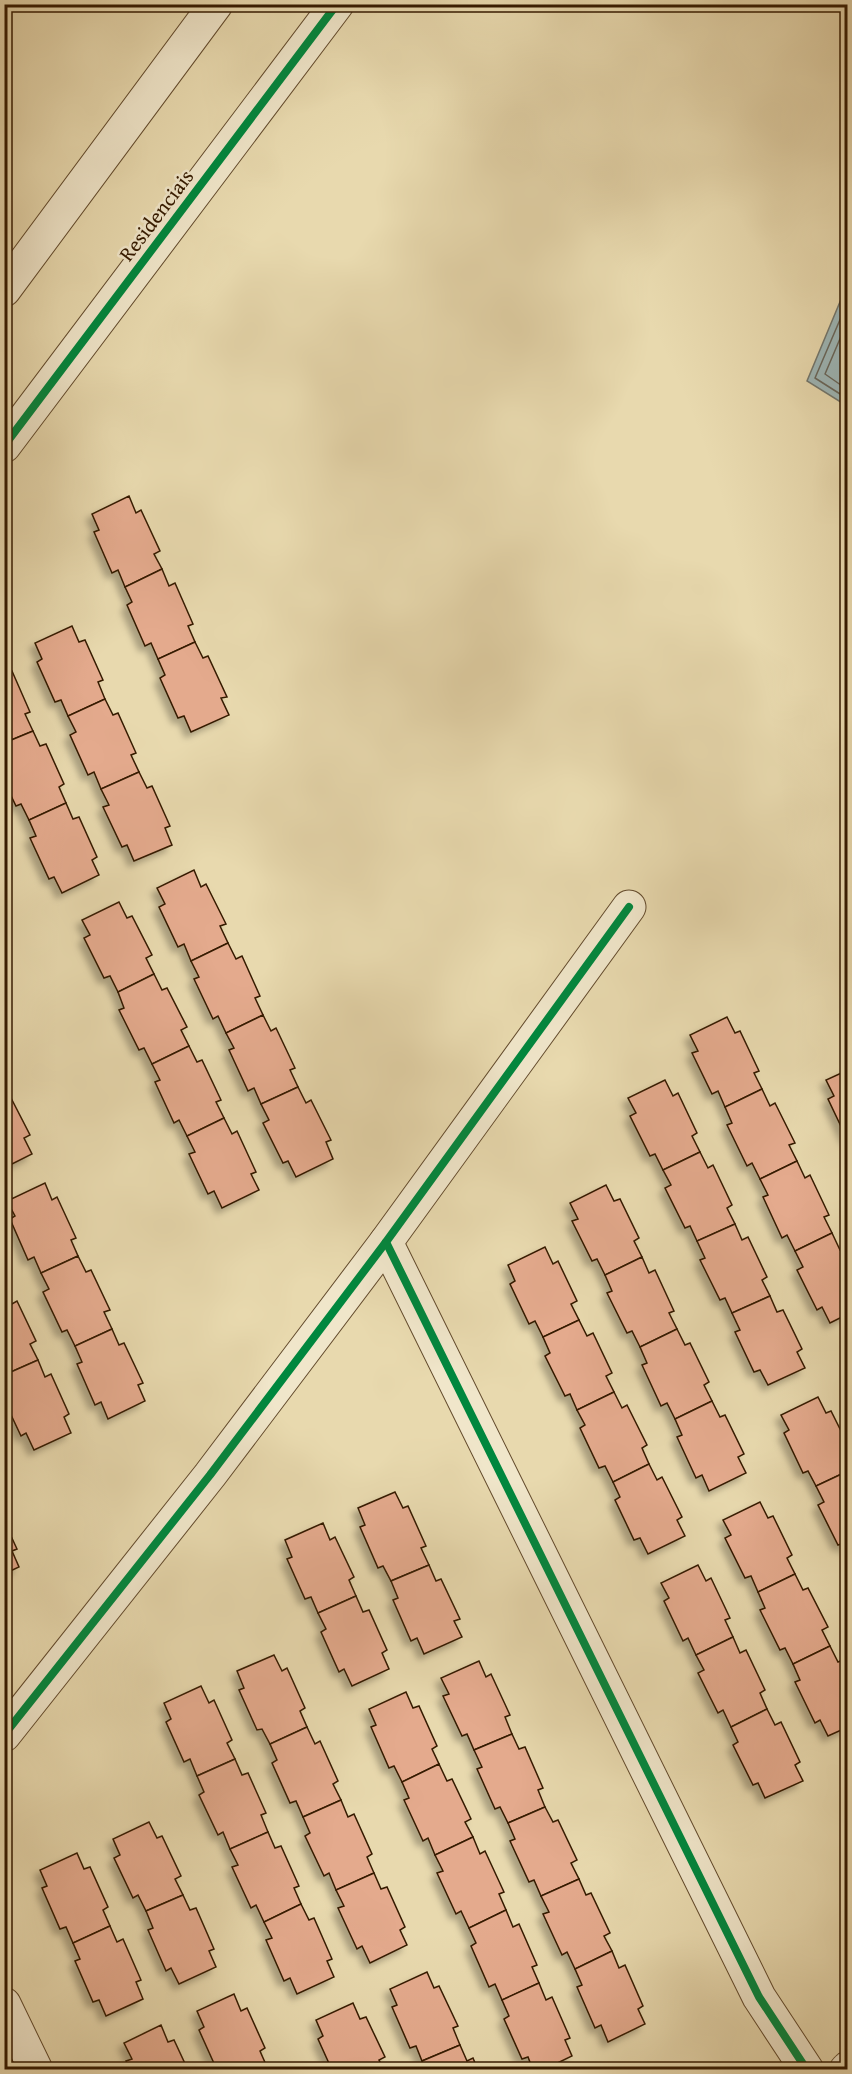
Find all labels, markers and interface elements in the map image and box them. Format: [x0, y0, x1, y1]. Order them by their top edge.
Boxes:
street label: Residenciais [111, 162, 201, 268]

